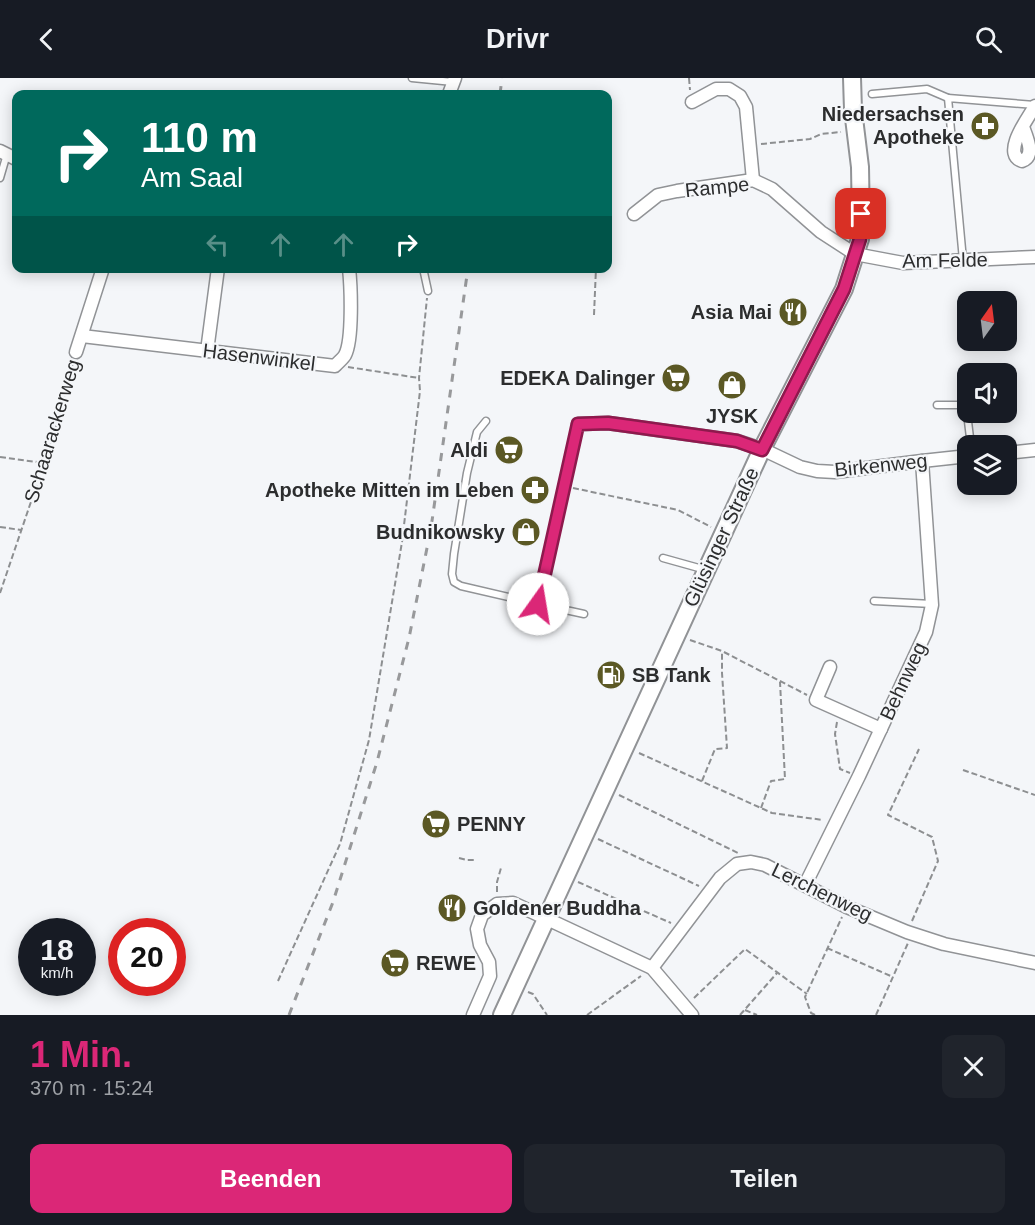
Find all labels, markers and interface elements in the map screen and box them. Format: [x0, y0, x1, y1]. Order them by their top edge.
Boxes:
icon: back [30, 23, 63, 56]
icon: search [972, 23, 1005, 56]
text: Drivr [486, 24, 549, 54]
place label: Niedersachsen Apotheke [822, 103, 964, 148]
pharmacy icon: Niedersachsen Apotheke [969, 110, 1001, 142]
icon: right [42, 114, 120, 192]
text: 110 m [141, 114, 258, 161]
text: Am Saal [141, 163, 243, 193]
street label: Rampe [684, 173, 750, 201]
pin [835, 188, 886, 239]
icon: arrive [844, 197, 877, 230]
icon: left [201, 228, 234, 261]
icon: ahead [264, 228, 297, 261]
icon: ahead [327, 228, 360, 261]
icon: right [390, 228, 423, 261]
street label: Am Felde [902, 248, 988, 272]
north arrow [957, 291, 1017, 351]
map controls [957, 291, 1017, 495]
restaurant icon: Asia Mai [777, 296, 809, 328]
place label: Asia Mai [691, 301, 772, 323]
street label: Hasenwinkel [201, 339, 317, 375]
street label: Schaarackerweg [20, 357, 84, 505]
supermarket icon: EDEKA Dalinger [660, 362, 692, 394]
button: sound [957, 363, 1017, 423]
place label: EDEKA Dalinger [500, 367, 655, 389]
shop icon: JYSK [716, 369, 748, 401]
place label: JYSK [706, 405, 759, 427]
supermarket icon: Aldi [493, 434, 525, 466]
button: layers [957, 435, 1017, 495]
place label: Aldi [450, 439, 488, 461]
street label: Birkenweg [833, 449, 929, 481]
street label: Glüsinger Straße [679, 464, 763, 610]
pharmacy icon: Apotheke Mitten im Leben [519, 474, 551, 506]
place label: Apotheke Mitten im Leben [265, 479, 514, 501]
shop icon: Budnikowsky [510, 516, 542, 548]
place label: Budnikowsky [376, 521, 506, 543]
position arrow [506, 572, 570, 636]
street label: Behnweg [875, 639, 931, 723]
fuel station icon: SB Tank [595, 659, 627, 691]
place label: SB Tank [632, 664, 711, 686]
supermarket icon: PENNY [420, 808, 452, 840]
place label: PENNY [457, 813, 527, 835]
street label: Lerchenweg [768, 858, 876, 926]
restaurant icon: Goldener Buddha [436, 892, 468, 924]
place label: Goldener Buddha [473, 897, 642, 919]
speed limit sign: 20 [108, 918, 186, 996]
text: 18 [40, 933, 74, 966]
supermarket icon: REWE [379, 947, 411, 979]
place label: REWE [416, 952, 476, 974]
text: km/h [41, 964, 73, 981]
text: 1 Min. [30, 1034, 132, 1075]
button: close [942, 1035, 1005, 1098]
text: 370 m · 15:24 [30, 1077, 153, 1099]
button: Beenden [30, 1144, 512, 1213]
button: Teilen [524, 1144, 1005, 1213]

